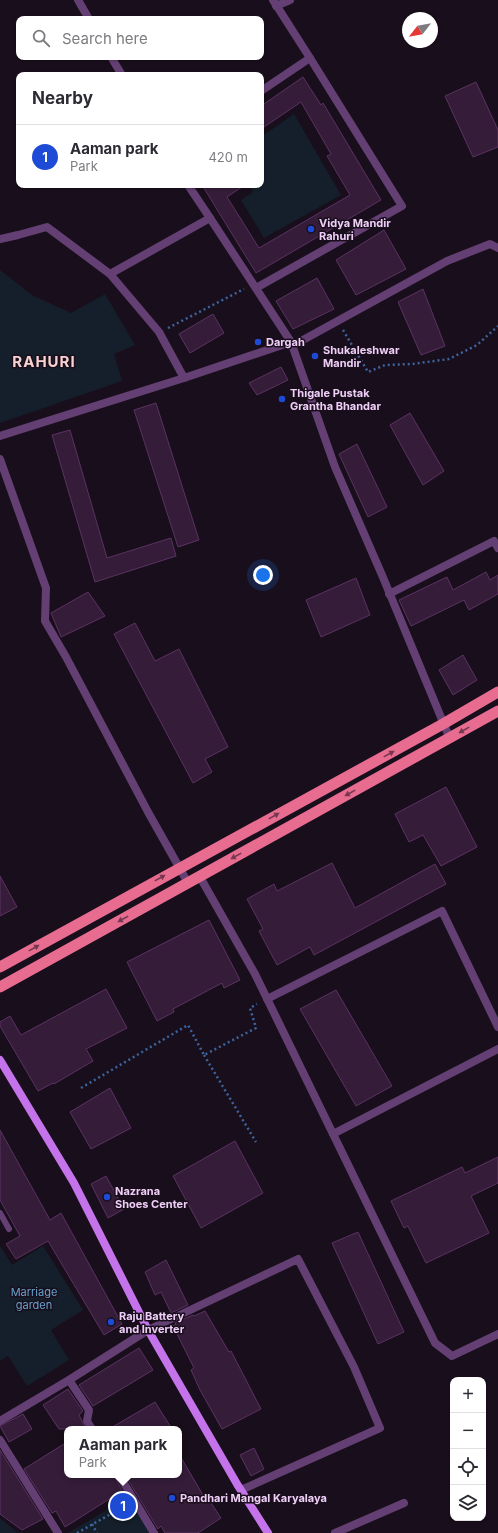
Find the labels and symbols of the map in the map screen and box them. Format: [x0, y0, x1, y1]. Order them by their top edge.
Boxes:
north arrow [402, 12, 438, 48]
place label: Vidya Mandir Rahuri [319, 216, 391, 243]
marker: Vidya Mandir Rahuri [306, 224, 316, 234]
place label: Dargah [266, 335, 305, 349]
marker: Dargah [253, 337, 263, 347]
place label: Shukaleshwar Mandir [323, 343, 400, 370]
marker: Shukaleshwar Mandir [310, 351, 320, 361]
district label: RAHURI [12, 352, 76, 371]
place label: Thigale Pustak Grantha Bhandar [290, 386, 381, 413]
marker: Thigale Pustak Grantha Bhandar [277, 394, 287, 404]
your location [253, 565, 273, 585]
one-way arrow [458, 727, 470, 734]
one-way arrow [383, 750, 394, 757]
one-way arrow [344, 790, 356, 797]
one-way arrow [269, 813, 280, 819]
one-way arrow [231, 853, 242, 860]
one-way arrow [154, 875, 166, 881]
one-way arrow [117, 916, 129, 923]
one-way arrow [28, 944, 40, 951]
place label: Nazrana Shoes Center [115, 1184, 188, 1211]
marker: Nazrana Shoes Center [102, 1192, 112, 1202]
park label: Marriage garden [11, 1285, 57, 1312]
place label: Raju Battery and Inverter [119, 1309, 185, 1336]
marker: Raju Battery and Inverter [106, 1317, 116, 1327]
pin: 1 [110, 1491, 136, 1521]
place label: Pandhari Mangal Karyalaya [180, 1491, 327, 1505]
marker: Pandhari Mangal Karyalaya [167, 1493, 177, 1503]

